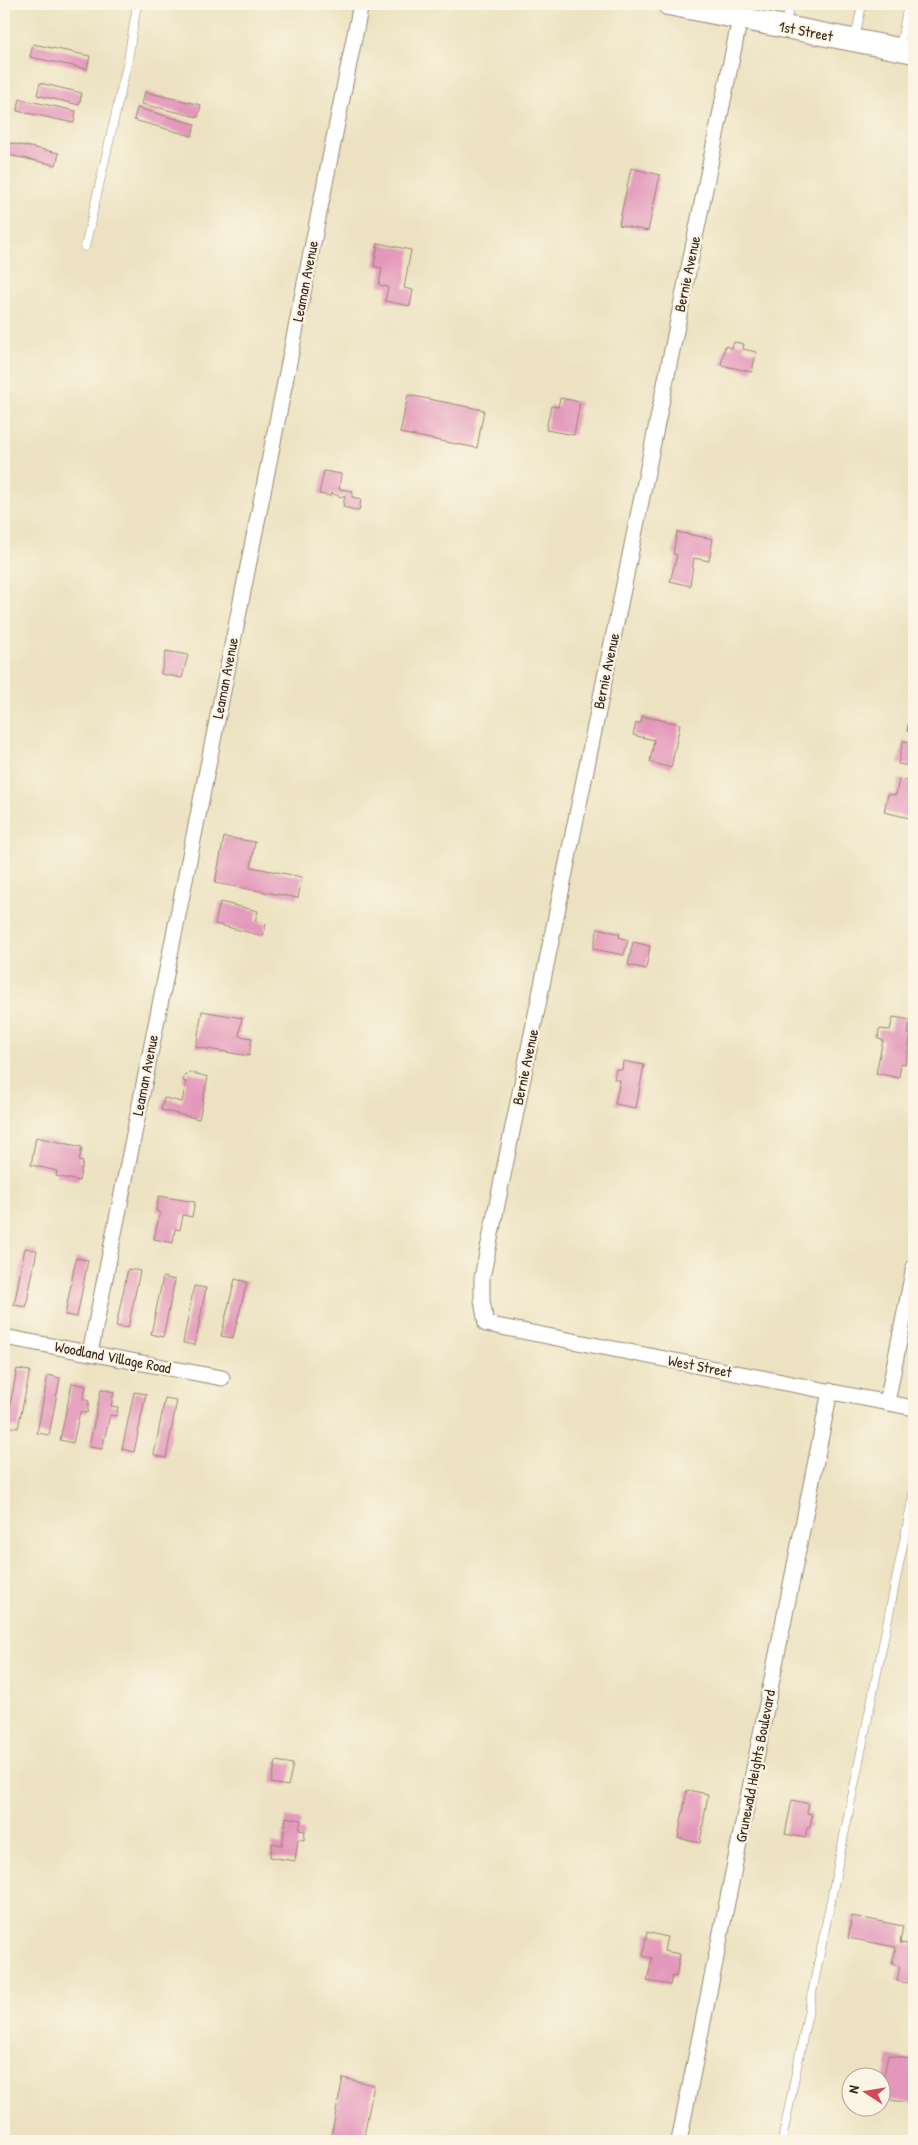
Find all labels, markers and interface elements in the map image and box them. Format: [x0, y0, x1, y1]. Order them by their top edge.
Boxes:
street label: 1st Street [777, 15, 836, 47]
street label: Bernie Avenue [669, 234, 705, 314]
street label: Leaman Avenue [287, 239, 323, 323]
street label: Bernie Avenue [588, 631, 624, 711]
street label: Leaman Avenue [207, 636, 243, 720]
street label: Bernie Avenue [507, 1027, 543, 1107]
street label: Leaman Avenue [127, 1033, 163, 1117]
street label: Woodland Village Road [53, 1335, 173, 1379]
street label: West Street [666, 1350, 734, 1383]
street label: Grunewald Heights Boulevard [730, 1688, 780, 1844]
north arrow [840, 2068, 890, 2118]
text: N [843, 2083, 863, 2095]

